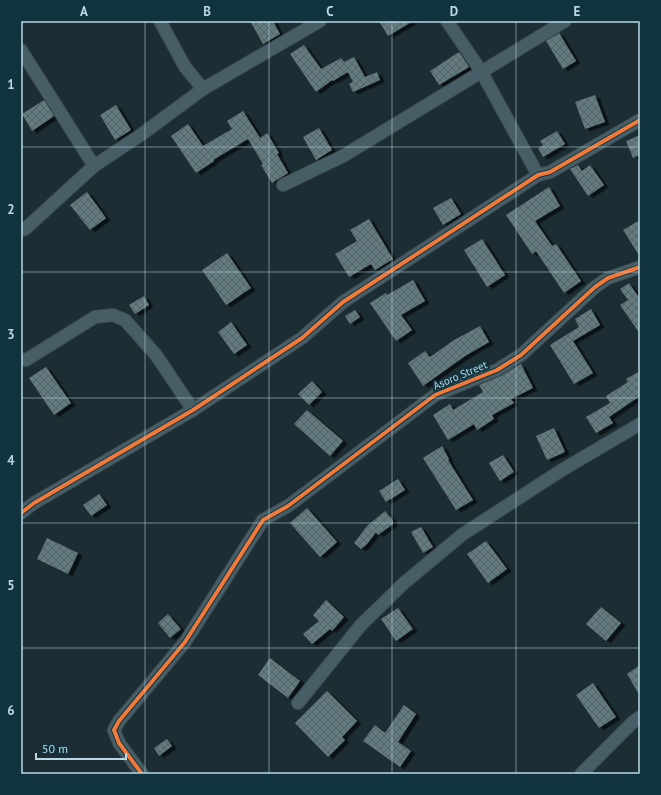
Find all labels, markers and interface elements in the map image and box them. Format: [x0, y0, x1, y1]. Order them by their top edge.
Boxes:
text: A [80, 3, 88, 20]
text: B [203, 3, 211, 20]
text: C [326, 3, 334, 20]
text: D [450, 3, 458, 20]
text: E [574, 3, 581, 20]
text: 1 [7, 76, 15, 93]
text: 2 [7, 201, 15, 218]
text: 3 [7, 326, 15, 343]
street label: Asoro Street [431, 357, 490, 393]
text: 4 [7, 452, 15, 469]
text: 5 [7, 577, 15, 594]
text: 6 [7, 702, 15, 719]
scale bar [36, 735, 126, 761]
text: 50 m [42, 741, 68, 756]

